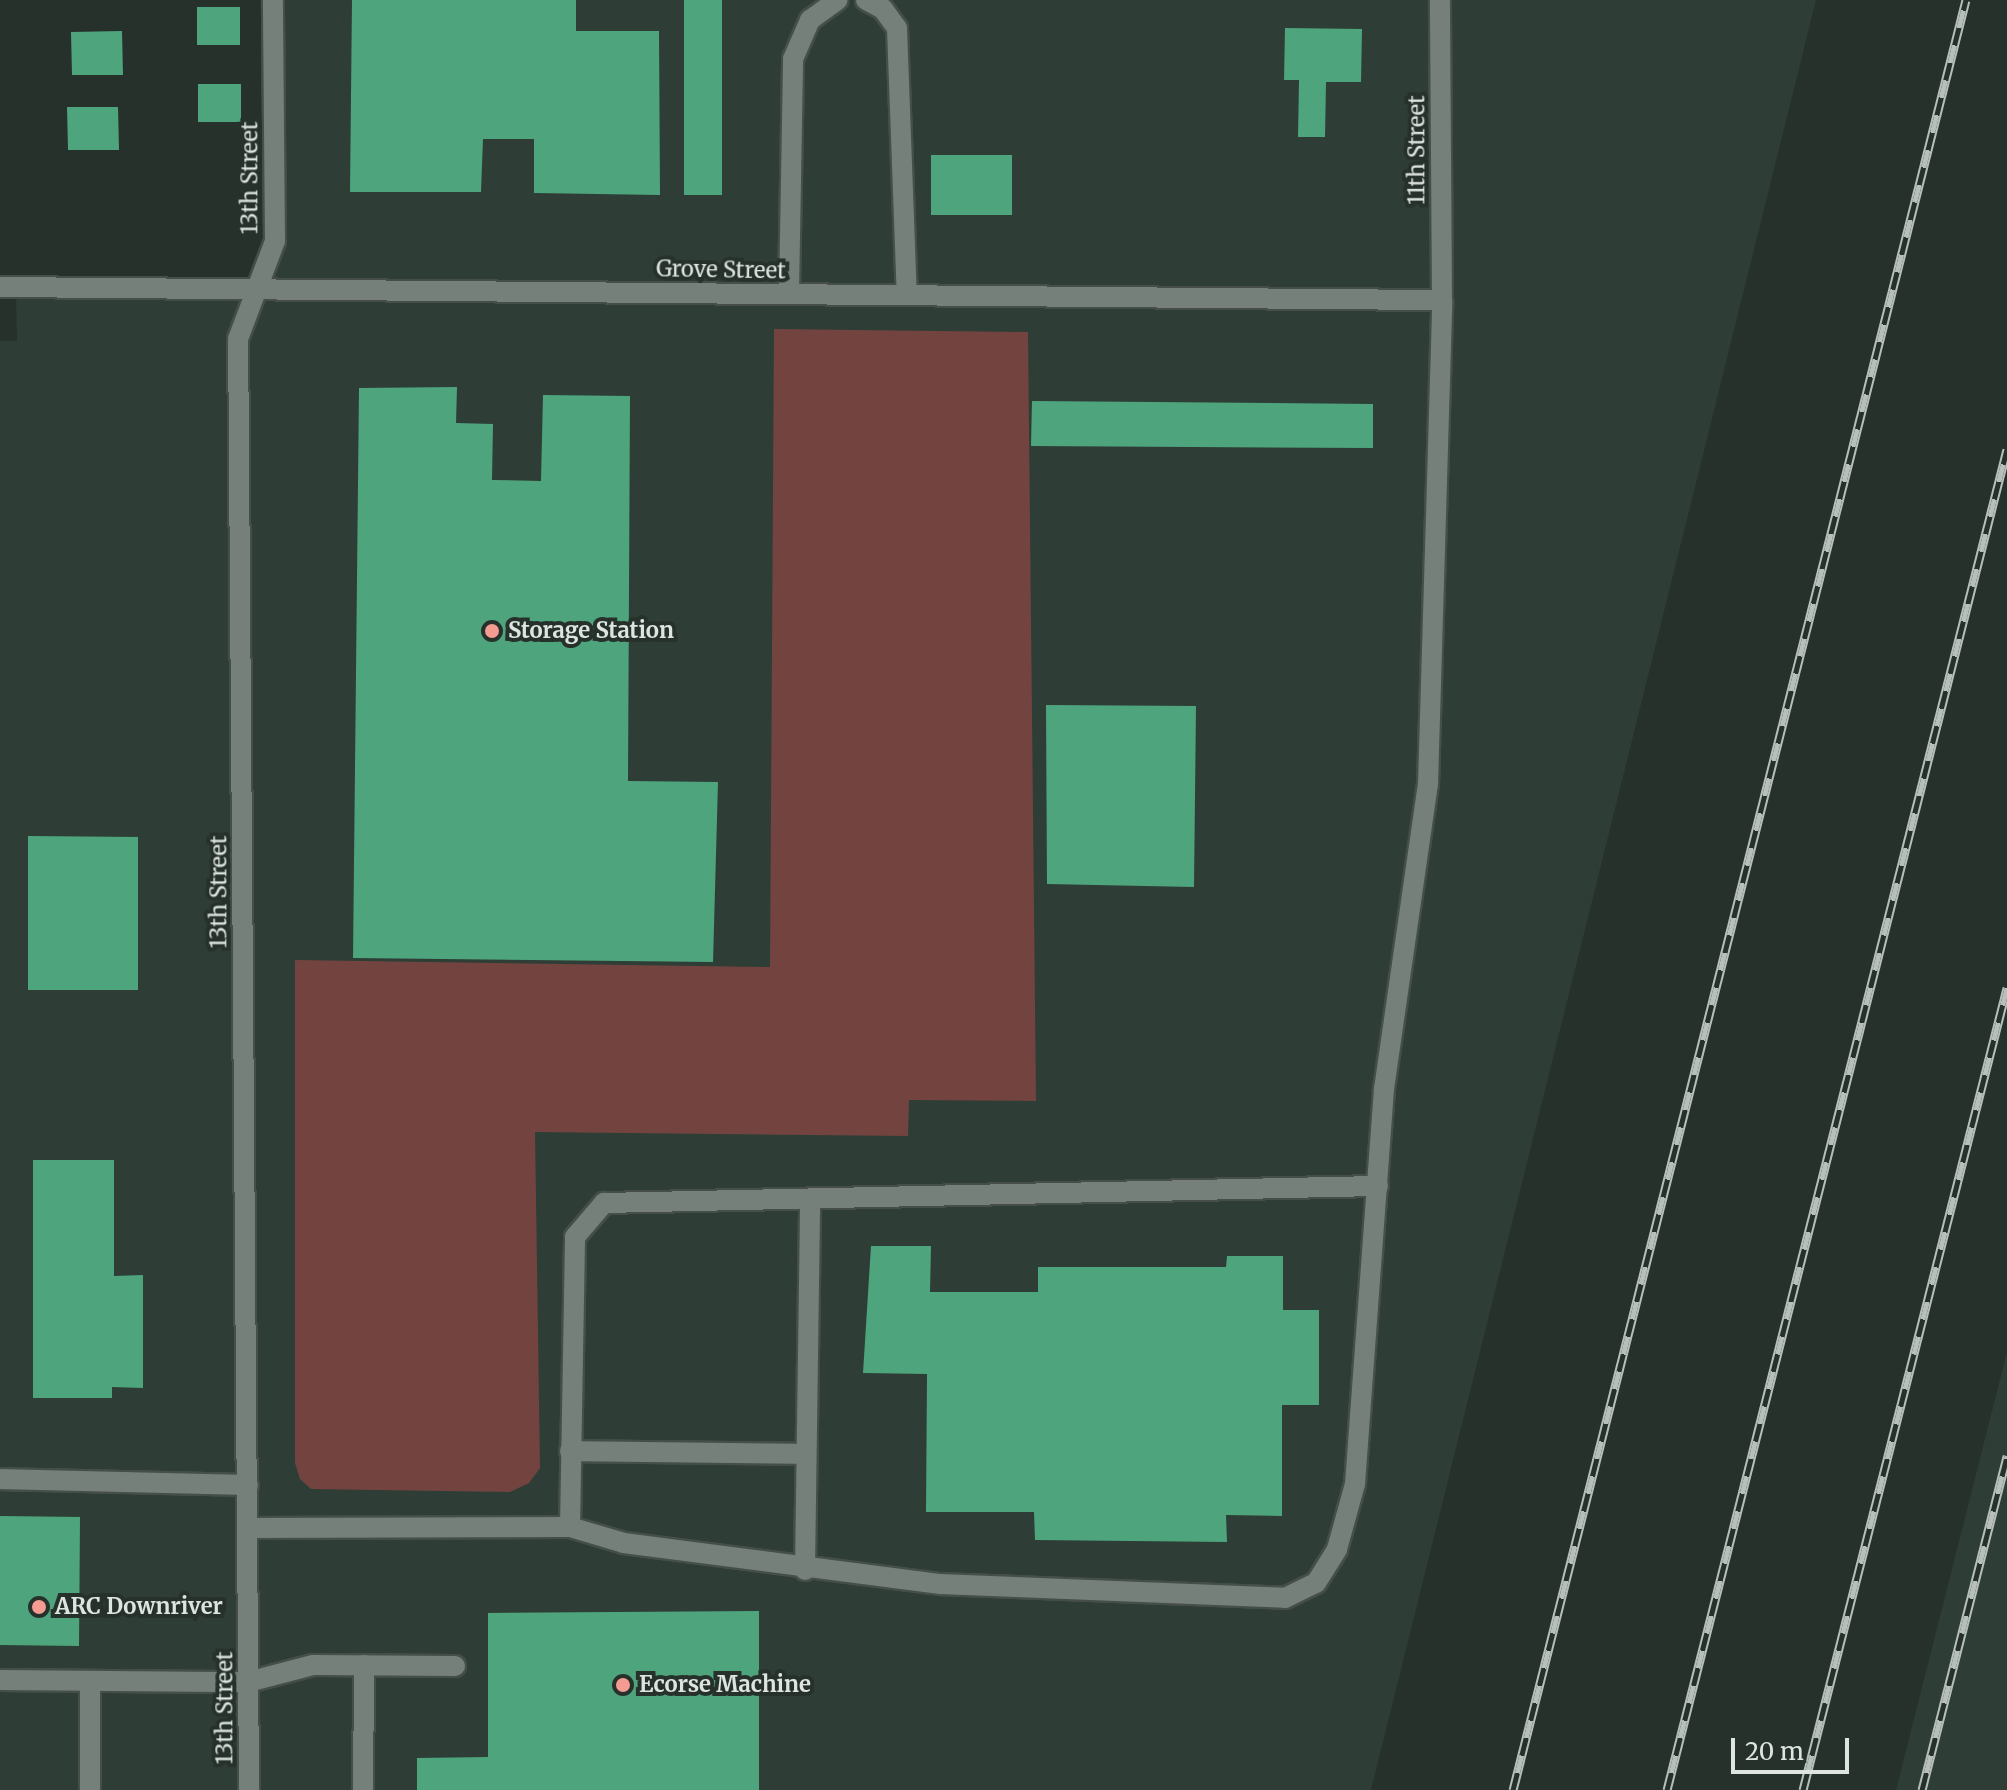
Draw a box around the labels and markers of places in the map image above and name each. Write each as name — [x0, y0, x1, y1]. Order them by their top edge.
place label: Storage Station — [508, 618, 674, 644]
marker: Storage Station — [483, 622, 501, 640]
place label: ARC Downriver — [55, 1594, 223, 1620]
marker: ARC Downriver — [30, 1598, 48, 1616]
place label: Ecorse Machine — [639, 1672, 811, 1698]
marker: Ecorse Machine — [614, 1676, 632, 1694]

